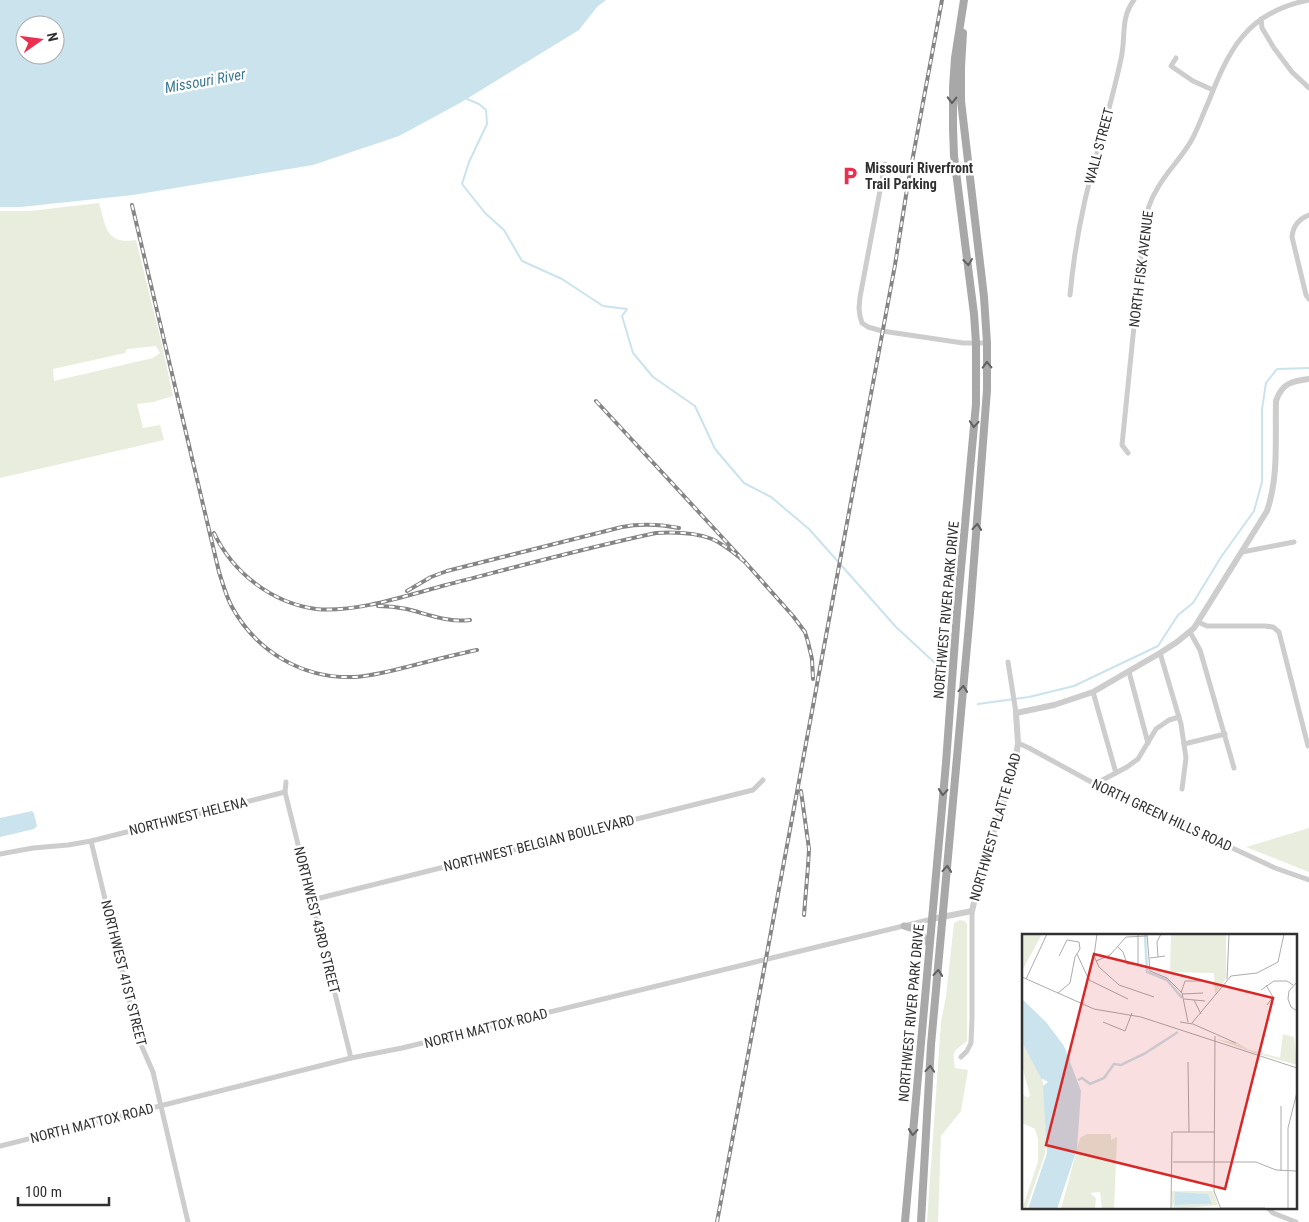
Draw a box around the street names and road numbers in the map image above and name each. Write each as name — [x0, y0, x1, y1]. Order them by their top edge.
street label: WALL STREET — [1081, 106, 1117, 186]
street label: NORTH FISK AVENUE — [1126, 210, 1156, 328]
street label: NORTHWEST RIVER PARK DRIVE — [930, 520, 962, 700]
street label: NORTHWEST PLATTE ROAD — [966, 751, 1024, 903]
street label: NORTH GREEN HILLS ROAD — [1090, 776, 1234, 854]
street label: NORTHWEST HELENA — [127, 794, 249, 838]
street label: NORTHWEST BELGIAN BOULEVARD — [442, 812, 636, 874]
street label: NORTHWEST 43RD STREET — [291, 845, 343, 995]
street label: NORTHWEST 41ST STREET — [98, 898, 150, 1048]
street label: NORTHWEST RIVER PARK DRIVE — [895, 923, 927, 1103]
street label: NORTH MATTOX ROAD — [423, 1005, 549, 1051]
street label: NORTH MATTOX ROAD — [29, 1100, 155, 1146]

